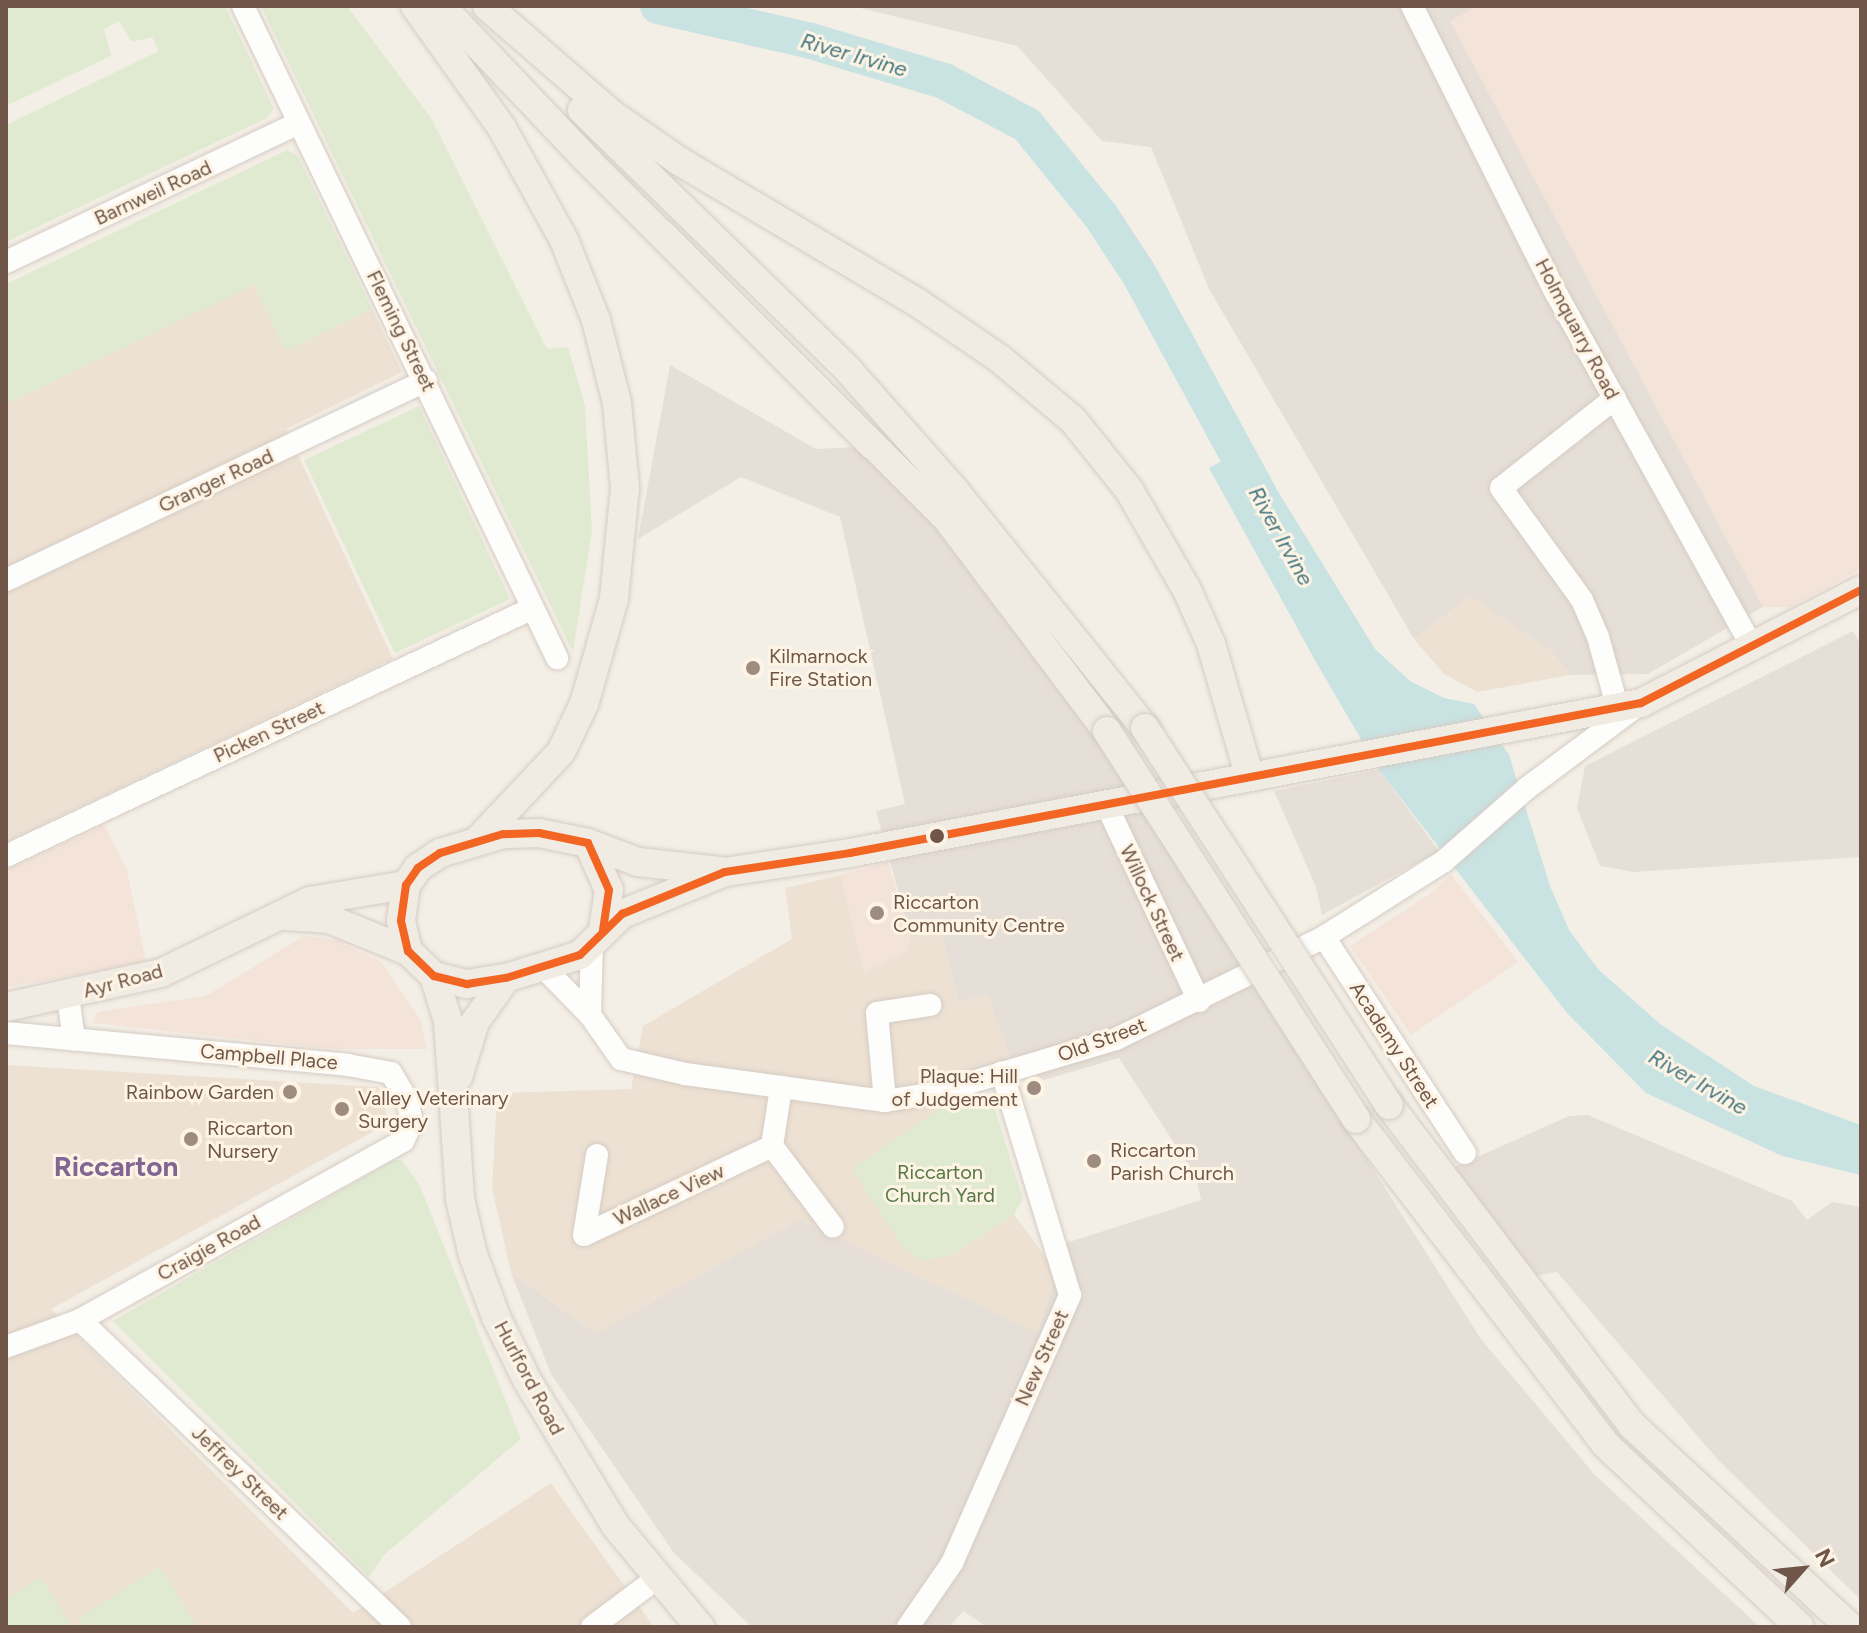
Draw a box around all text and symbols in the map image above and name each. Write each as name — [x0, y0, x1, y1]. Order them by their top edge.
water label: River Irvine — [798, 27, 910, 83]
street label: Barnweil Road — [91, 155, 215, 231]
street label: Holmquarry Road — [1530, 255, 1624, 403]
street label: Fleming Street — [361, 267, 441, 395]
street label: Granger Road — [155, 444, 277, 518]
water label: River Irvine — [1243, 482, 1319, 590]
place label: Kilmarnock Fire Station — [769, 644, 872, 691]
marker: Kilmarnock Fire Station — [744, 659, 762, 677]
street label: Picken Street — [210, 696, 328, 768]
unlabelled marker — [929, 828, 945, 844]
street label: Willock Street — [1115, 841, 1189, 965]
place label: Riccarton Community Centre — [893, 890, 1065, 937]
marker: Riccarton Community Centre — [868, 904, 886, 922]
street label: Ayr Road — [81, 959, 165, 1003]
street label: Academy Street — [1344, 977, 1444, 1113]
street label: Old Street — [1054, 1013, 1150, 1067]
street label: Campbell Place — [199, 1039, 339, 1075]
water label: River Irvine — [1644, 1043, 1752, 1121]
place label: Plaque: Hill of Judgement — [892, 1064, 1018, 1111]
marker: Plaque: Hill of Judgement — [1025, 1079, 1043, 1097]
place label: Rainbow Garden — [126, 1080, 274, 1104]
marker: Rainbow Garden — [281, 1083, 299, 1101]
place label: Valley Veterinary Surgery — [358, 1086, 509, 1133]
marker: Valley Veterinary Surgery — [333, 1100, 351, 1118]
place label: Riccarton Nursery — [207, 1116, 293, 1163]
marker: Riccarton Nursery — [182, 1130, 200, 1148]
place label: Riccarton Parish Church — [1110, 1138, 1234, 1185]
district label: Riccarton — [54, 1149, 178, 1183]
marker: Riccarton Parish Church — [1085, 1152, 1103, 1170]
street label: Wallace View — [610, 1159, 728, 1231]
park label: Riccarton Church Yard — [885, 1161, 995, 1208]
street label: Craigie Road — [153, 1210, 265, 1286]
street label: New Street — [1010, 1306, 1074, 1410]
street label: Hurlford Road — [489, 1317, 569, 1439]
street label: Jeffrey Street — [187, 1421, 293, 1525]
north arrow — [1763, 1529, 1843, 1609]
text: N — [1809, 1544, 1841, 1572]

